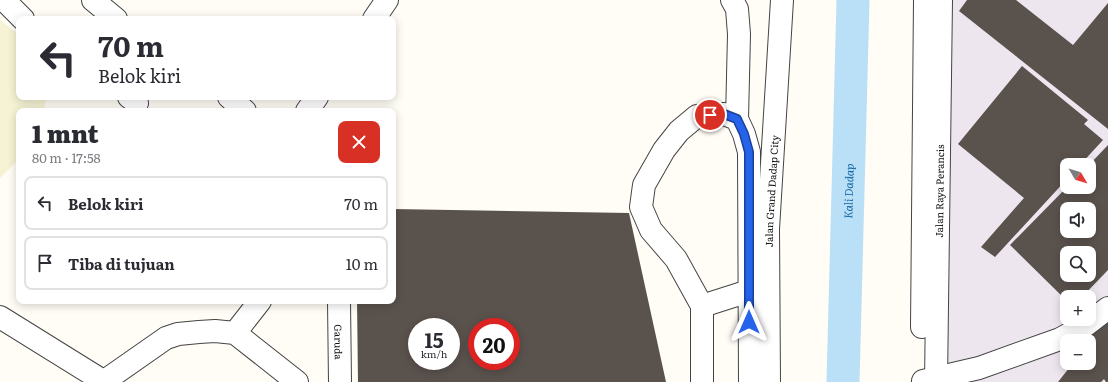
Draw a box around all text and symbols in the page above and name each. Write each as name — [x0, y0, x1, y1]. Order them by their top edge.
text: 70 m — [98, 24, 164, 66]
icon: left — [32, 32, 84, 84]
text: Belok kiri — [98, 62, 181, 89]
pin — [693, 98, 727, 132]
icon: arrive — [699, 104, 721, 126]
text: 1 mnt — [32, 115, 99, 150]
button: close — [338, 121, 380, 163]
street label: Jalan Grand Dadap City — [760, 134, 781, 247]
street label: Jalan Raya Perancis — [930, 144, 947, 238]
text: 80 m · 17:58 — [32, 148, 101, 167]
north arrow — [1060, 158, 1096, 194]
map controls — [1060, 158, 1096, 370]
water label: Kali Dadap — [839, 163, 857, 219]
icon: left — [34, 192, 56, 214]
text: Belok kiri — [68, 192, 144, 215]
text: 70 m — [344, 192, 378, 215]
button: sound — [1060, 202, 1096, 238]
button: search — [1060, 246, 1096, 282]
icon: arrive — [34, 252, 56, 274]
text: Tiba di tujuan — [68, 252, 175, 275]
text: 10 m — [346, 252, 378, 275]
button: + — [1060, 290, 1096, 326]
position arrow — [728, 301, 770, 343]
speed limit sign: 20 — [468, 318, 520, 370]
street label: Garuda — [332, 324, 347, 360]
text: 15 — [424, 324, 444, 354]
button: − — [1060, 334, 1096, 370]
text: km/h — [421, 346, 447, 361]

